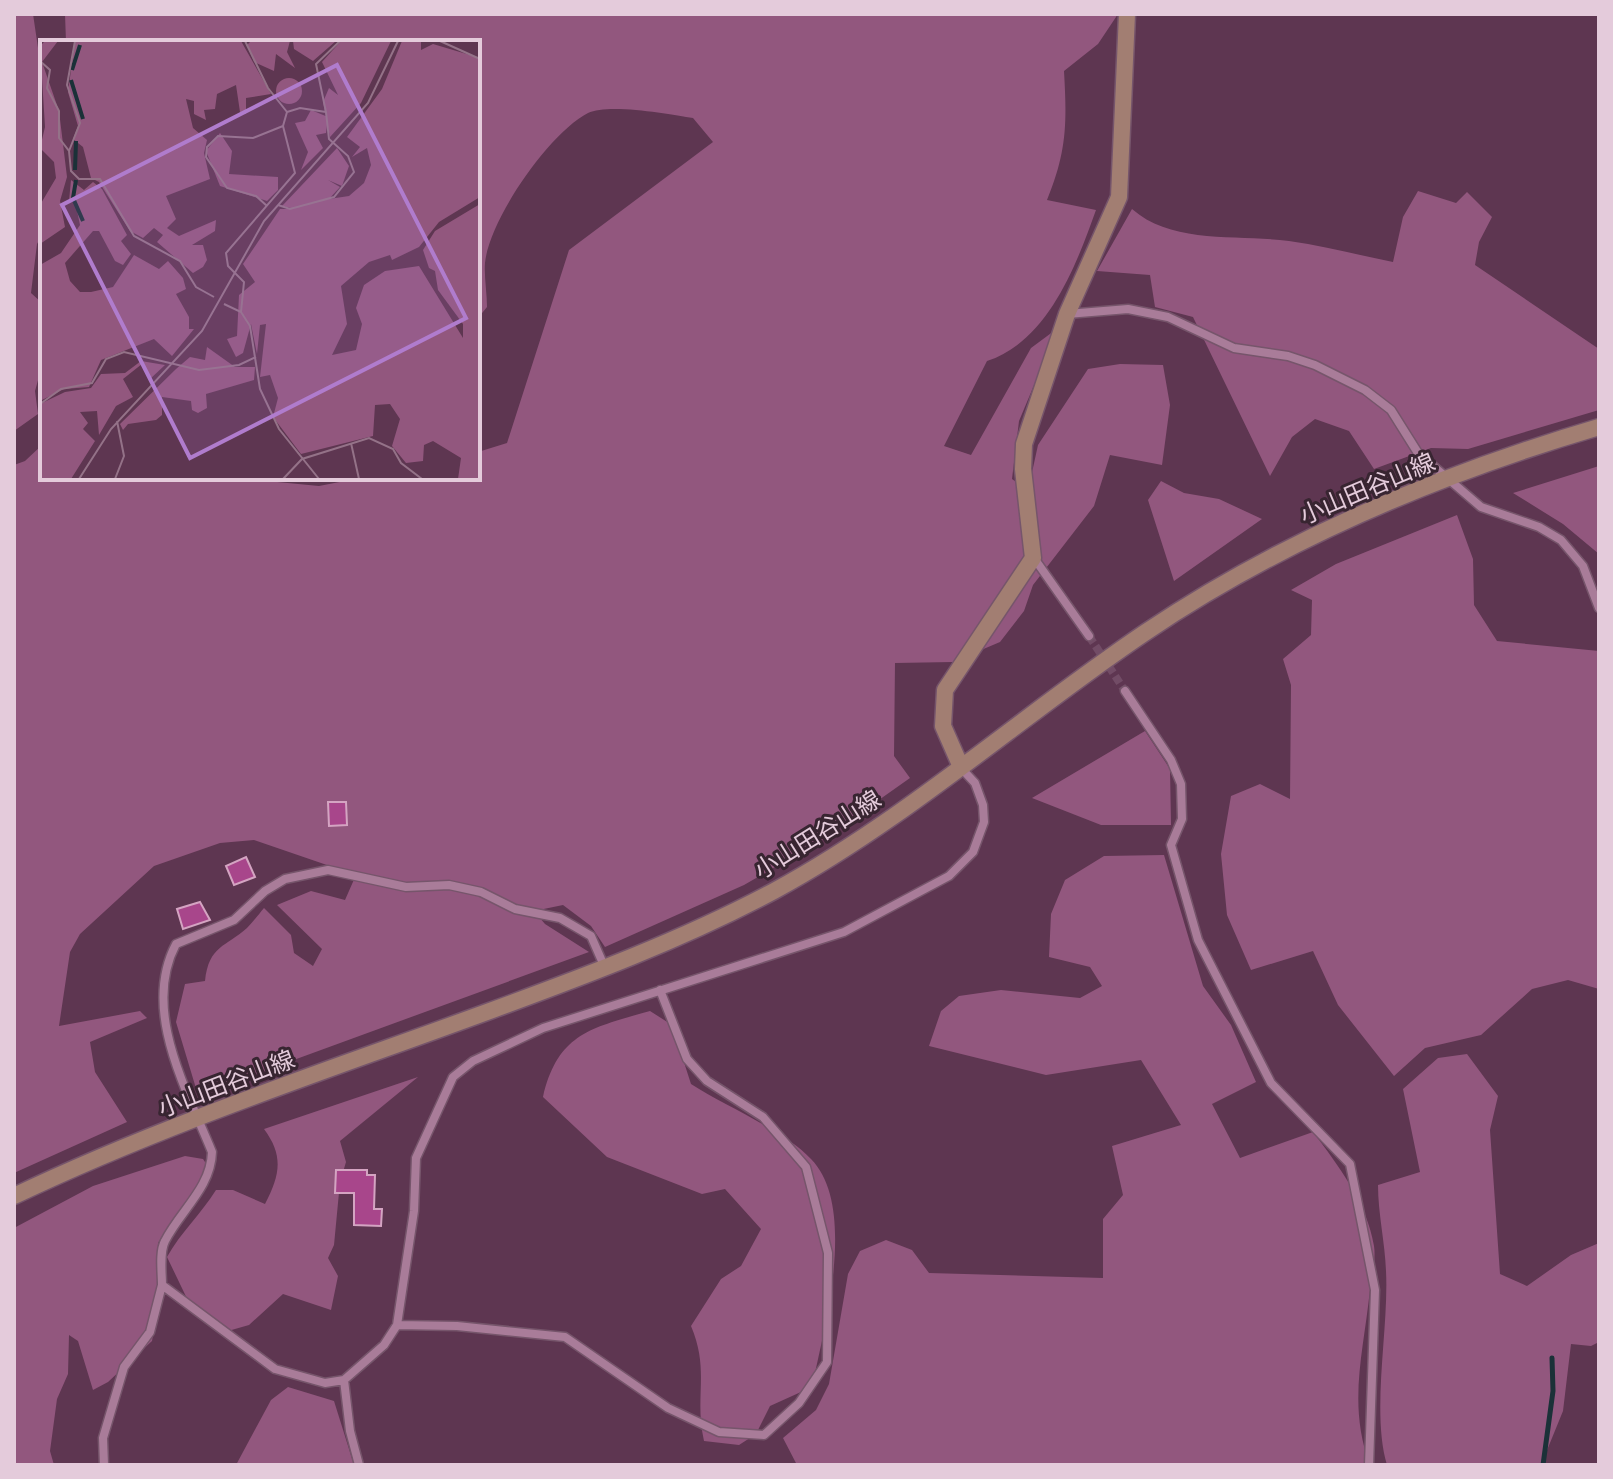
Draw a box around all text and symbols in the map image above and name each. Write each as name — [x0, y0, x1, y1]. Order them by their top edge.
inset map — [40, 40, 480, 480]
street label: 小山田谷山線 — [1295, 446, 1439, 530]
street label: 小山田谷山線 — [748, 783, 886, 885]
street label: 小山田谷山線 — [153, 1043, 299, 1123]

